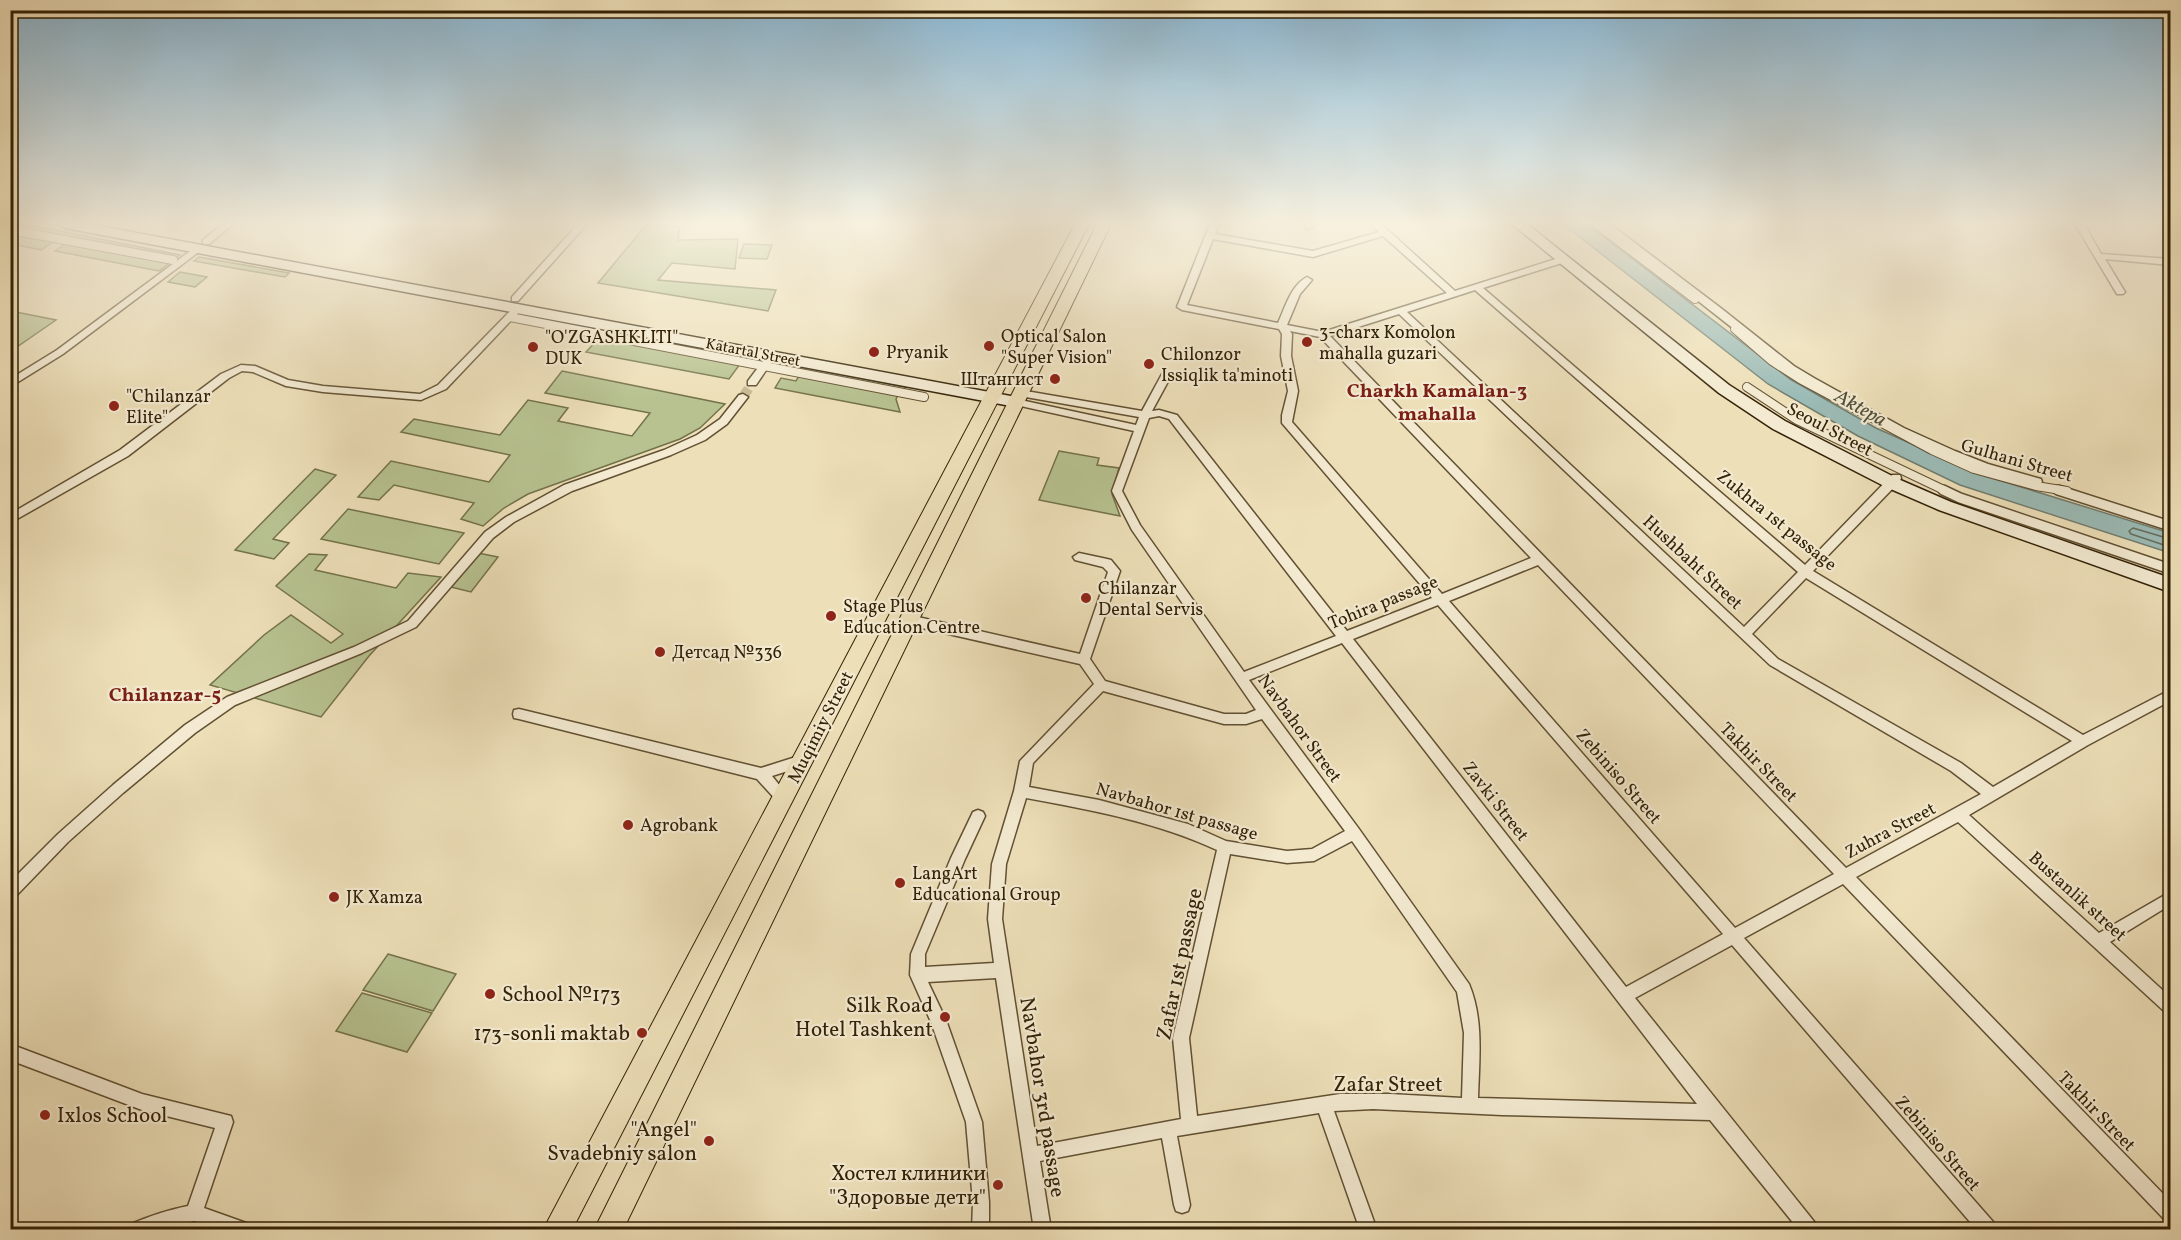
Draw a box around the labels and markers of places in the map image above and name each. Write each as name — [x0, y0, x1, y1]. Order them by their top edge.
place label: 3-charx Komolon mahalla guzari — [1319, 321, 1456, 367]
place label: Optical Salon "Super Vision" — [1001, 325, 1112, 371]
place label: "O'ZGASHKLITI" DUK — [545, 326, 678, 372]
marker: 3-charx Komolon mahalla guzari — [1300, 335, 1314, 349]
marker: Optical Salon "Super Vision" — [982, 339, 996, 353]
marker: "O'ZGASHKLITI" DUK — [526, 340, 540, 354]
place label: Pryanik — [886, 341, 949, 366]
place label: Chilonzor Issiqlik ta'minoti — [1161, 343, 1293, 389]
marker: Pryanik — [867, 345, 881, 359]
marker: Chilonzor Issiqlik ta'minoti — [1142, 357, 1156, 371]
place label: Штангист — [960, 368, 1043, 393]
marker: Штангист — [1048, 372, 1062, 386]
place label: "Chilanzar Elite" — [126, 385, 211, 431]
marker: "Chilanzar Elite" — [107, 399, 121, 413]
place label: Chilаnzаr Dental Servis — [1098, 577, 1203, 623]
marker: Chilаnzаr Dental Servis — [1079, 591, 1093, 605]
place label: Stage Plus Education Centre — [843, 595, 980, 641]
marker: Stage Plus Education Centre — [824, 609, 838, 623]
place label: Детсад №336 — [672, 641, 782, 666]
marker: Детсад №336 — [653, 645, 667, 659]
place label: Agrobank — [640, 814, 718, 839]
marker: Agrobank — [621, 818, 635, 832]
place label: LangArt Educational Group — [912, 862, 1061, 908]
marker: LangArt Educational Group — [893, 876, 907, 890]
place label: JK Xamza — [346, 886, 423, 911]
marker: JK Xamza — [327, 890, 341, 904]
place label: School №173 — [502, 981, 621, 1010]
marker: School №173 — [483, 987, 497, 1001]
place label: Silk Road Hotel Tashkent — [795, 992, 933, 1045]
marker: Silk Road Hotel Tashkent — [938, 1010, 952, 1024]
place label: 173-sonli maktab — [473, 1020, 630, 1049]
marker: 173-sonli maktab — [635, 1026, 649, 1040]
place label: Ixlos School — [57, 1102, 167, 1131]
marker: Ixlos School — [38, 1108, 52, 1122]
place label: "Angel" Svadebniy salon — [547, 1116, 697, 1169]
marker: "Angel" Svadebniy salon — [702, 1134, 716, 1148]
place label: Хостел клиники "Здоровые дети" — [829, 1160, 986, 1213]
marker: Хостел клиники "Здоровые дети" — [991, 1178, 1005, 1192]

